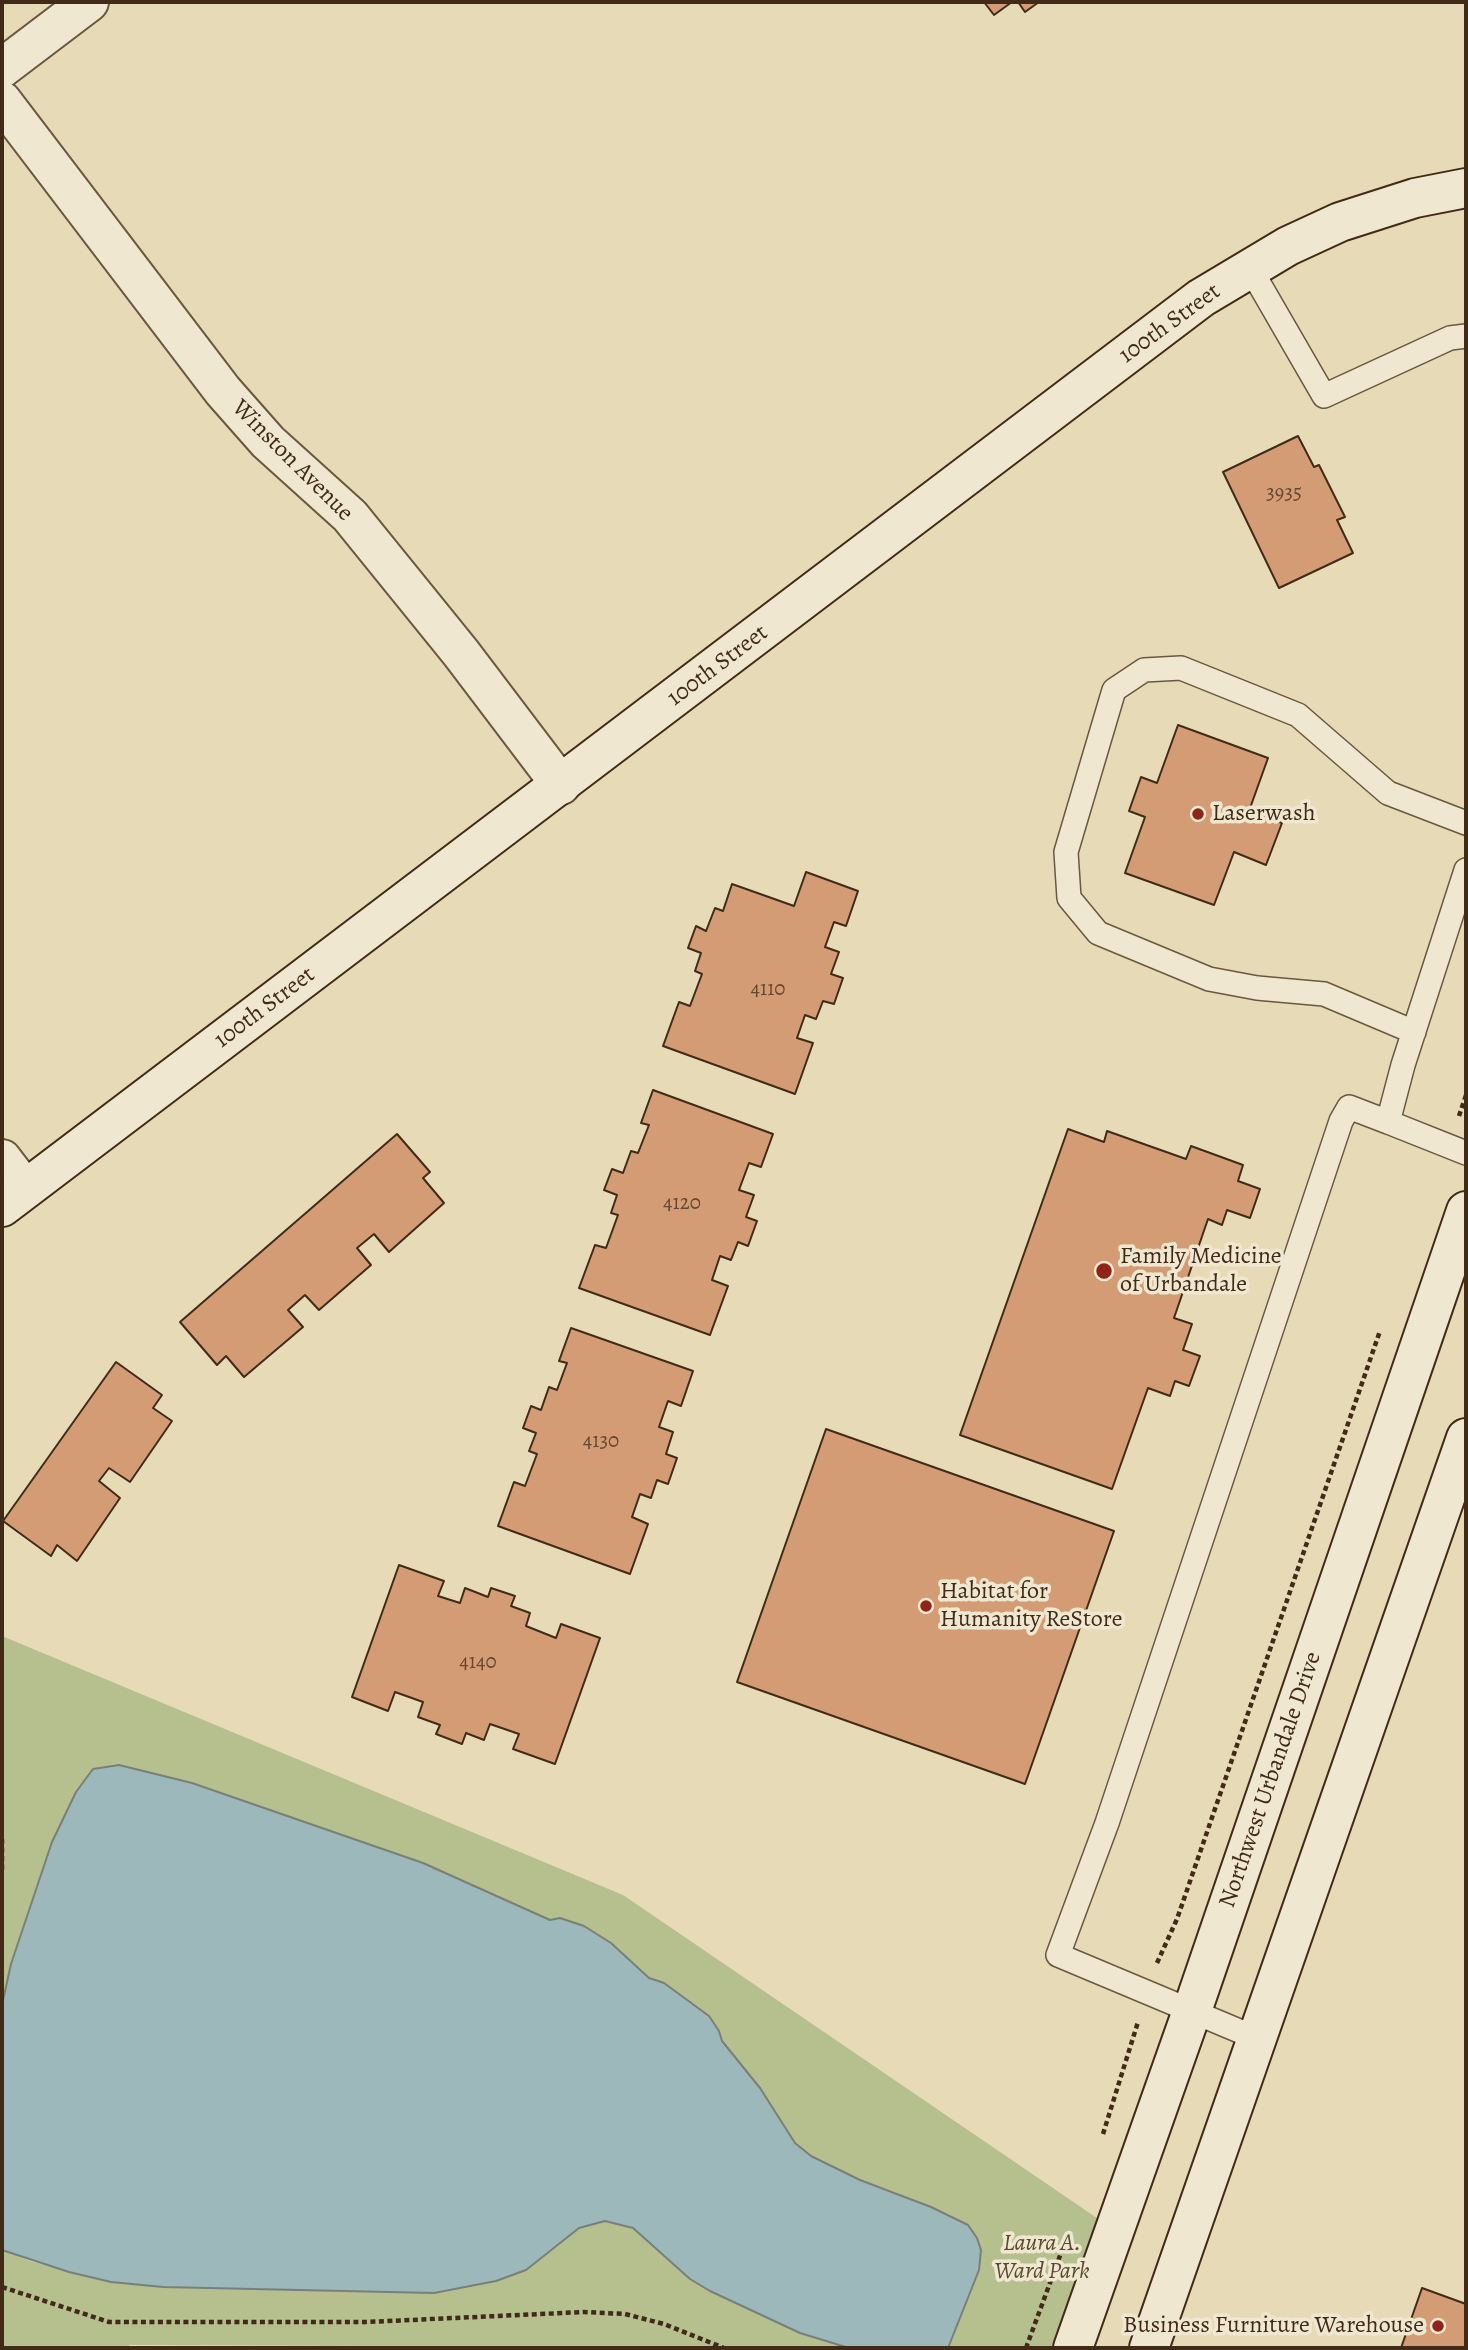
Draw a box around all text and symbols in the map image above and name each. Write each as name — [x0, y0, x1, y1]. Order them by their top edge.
street label: 100th Street — [1114, 278, 1226, 370]
street label: Winston Avenue — [225, 394, 359, 528]
house number: 3935 — [1266, 481, 1302, 507]
street label: 100th Street — [662, 619, 774, 713]
place label: Laserwash — [1212, 800, 1315, 828]
marker: Laserwash — [1190, 806, 1206, 822]
street label: 100th Street — [209, 961, 321, 1055]
house number: 4110 — [750, 977, 786, 1003]
house number: 4120 — [663, 1191, 701, 1217]
place label: Family Medicine of Urbandale — [1120, 1243, 1282, 1299]
marker: Family Medicine of Urbandale — [1094, 1261, 1114, 1281]
house number: 4130 — [583, 1429, 619, 1455]
place label: Habitat for Humanity ReStore — [940, 1578, 1123, 1634]
marker: Habitat for Humanity ReStore — [918, 1598, 934, 1614]
street label: Northwest Urbandale Drive — [1214, 1648, 1328, 1912]
house number: 4140 — [459, 1650, 497, 1676]
park label: Laura A. Ward Park — [994, 2230, 1090, 2286]
place label: Business Furniture Warehouse — [1123, 2312, 1424, 2340]
marker: Business Furniture Warehouse — [1430, 2318, 1446, 2334]

